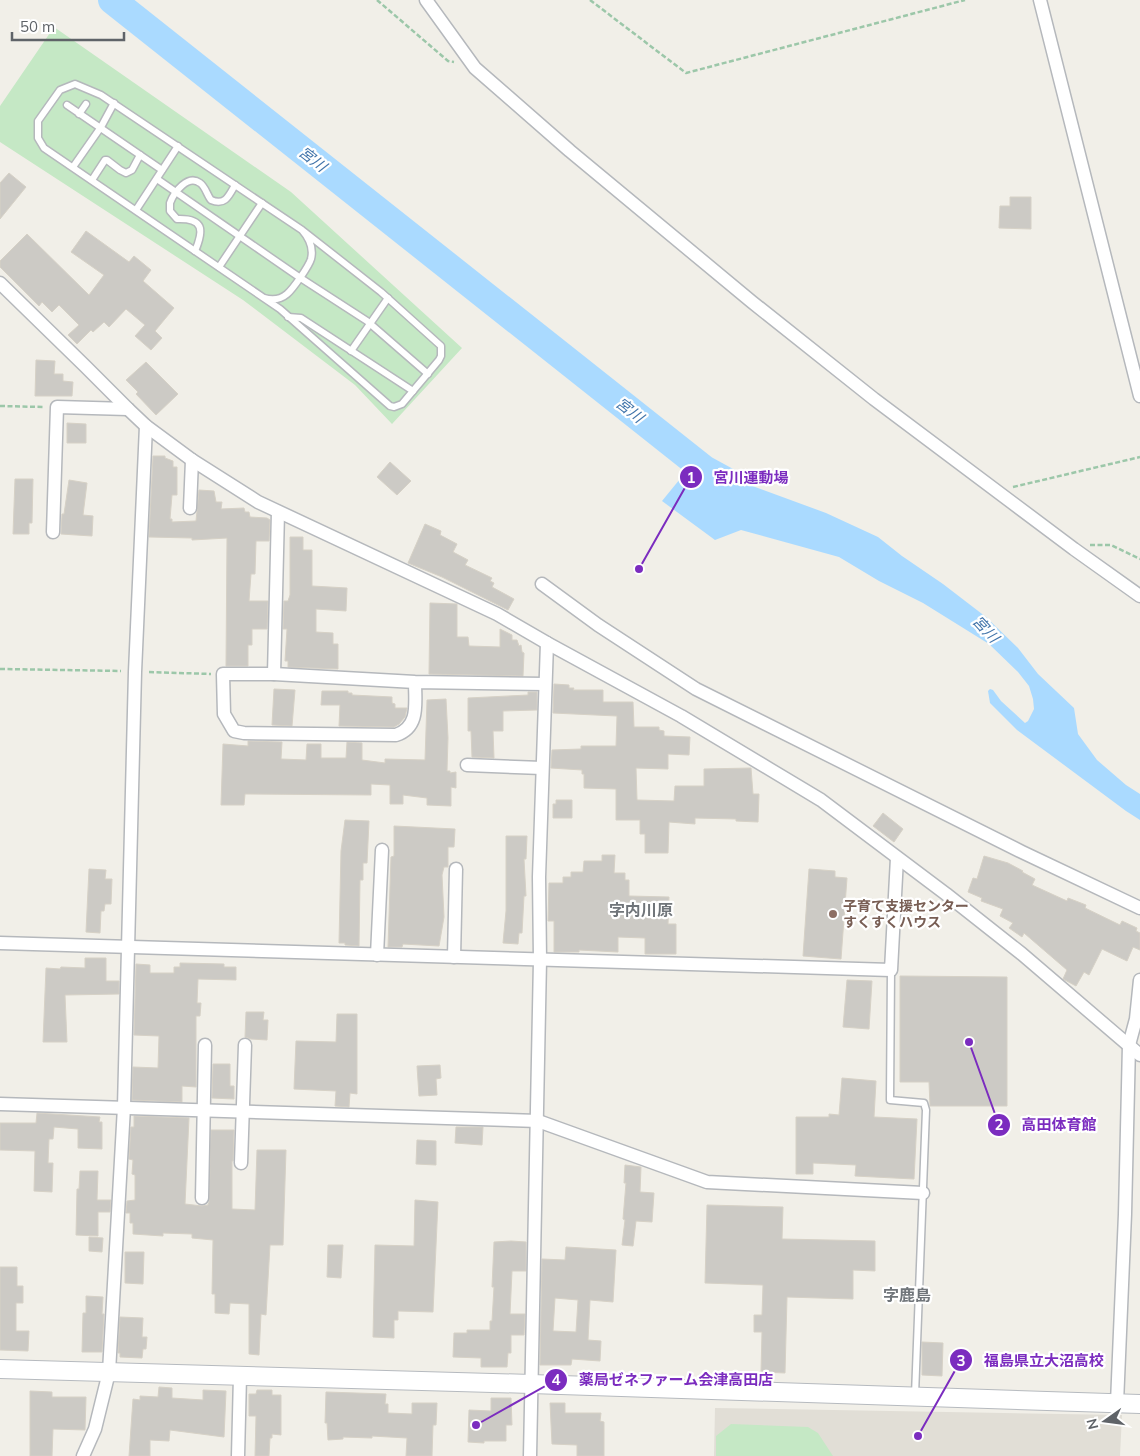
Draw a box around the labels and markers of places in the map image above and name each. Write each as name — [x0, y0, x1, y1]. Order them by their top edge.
callout: 宮川運動場 — [679, 462, 799, 492]
place label: 子育て支援センター すくすくハウス — [843, 897, 969, 931]
marker: 子育て支援センター すくすくハウス — [827, 908, 839, 920]
callout: 高田体育館 — [986, 1110, 1106, 1140]
callout: 福島県立大沼高校 — [949, 1345, 1114, 1375]
callout: 薬局ゼネファーム会津高田店 — [543, 1365, 783, 1395]

